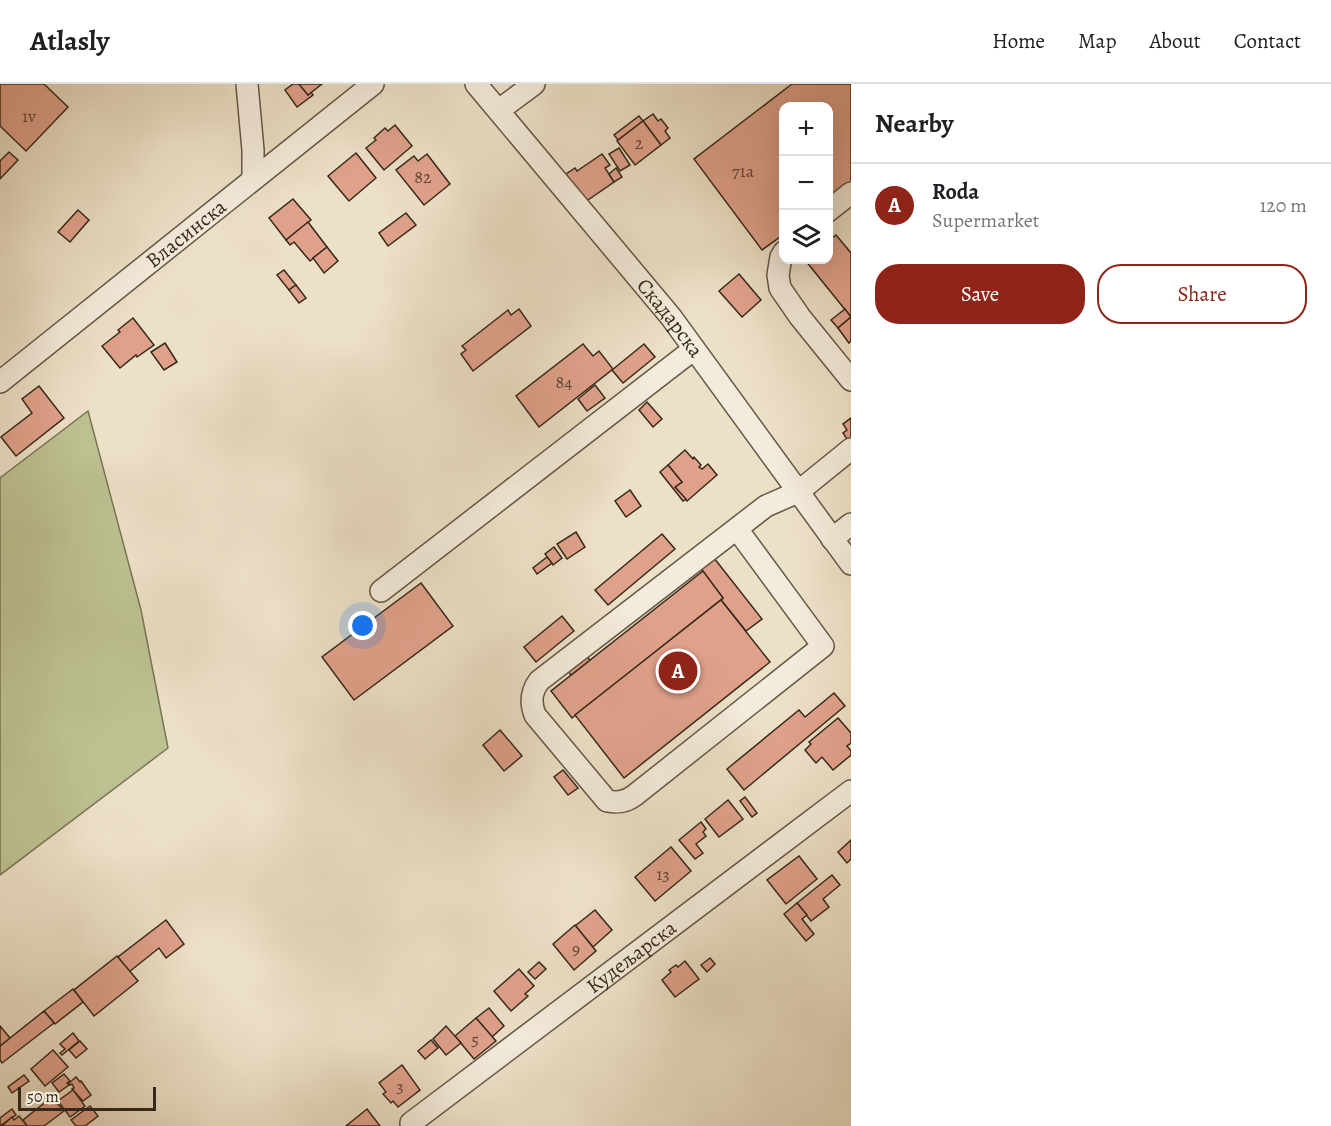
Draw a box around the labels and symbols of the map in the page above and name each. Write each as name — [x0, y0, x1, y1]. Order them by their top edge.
house number: 1v — [22, 104, 37, 128]
house number: 2 — [635, 131, 644, 155]
house number: 71a — [732, 159, 755, 183]
house number: 82 — [414, 165, 432, 189]
street label: Власинска — [140, 192, 232, 274]
street label: Скадарска — [630, 272, 710, 363]
house number: 84 — [556, 370, 572, 394]
your location — [348, 611, 377, 640]
pin: A — [658, 648, 698, 694]
house number: 13 — [656, 862, 670, 886]
street label: Кудељарска — [581, 914, 682, 1000]
house number: 9 — [572, 937, 580, 961]
house number: 5 — [471, 1027, 479, 1051]
house number: 3 — [396, 1074, 404, 1098]
scale bar — [18, 1084, 156, 1112]

